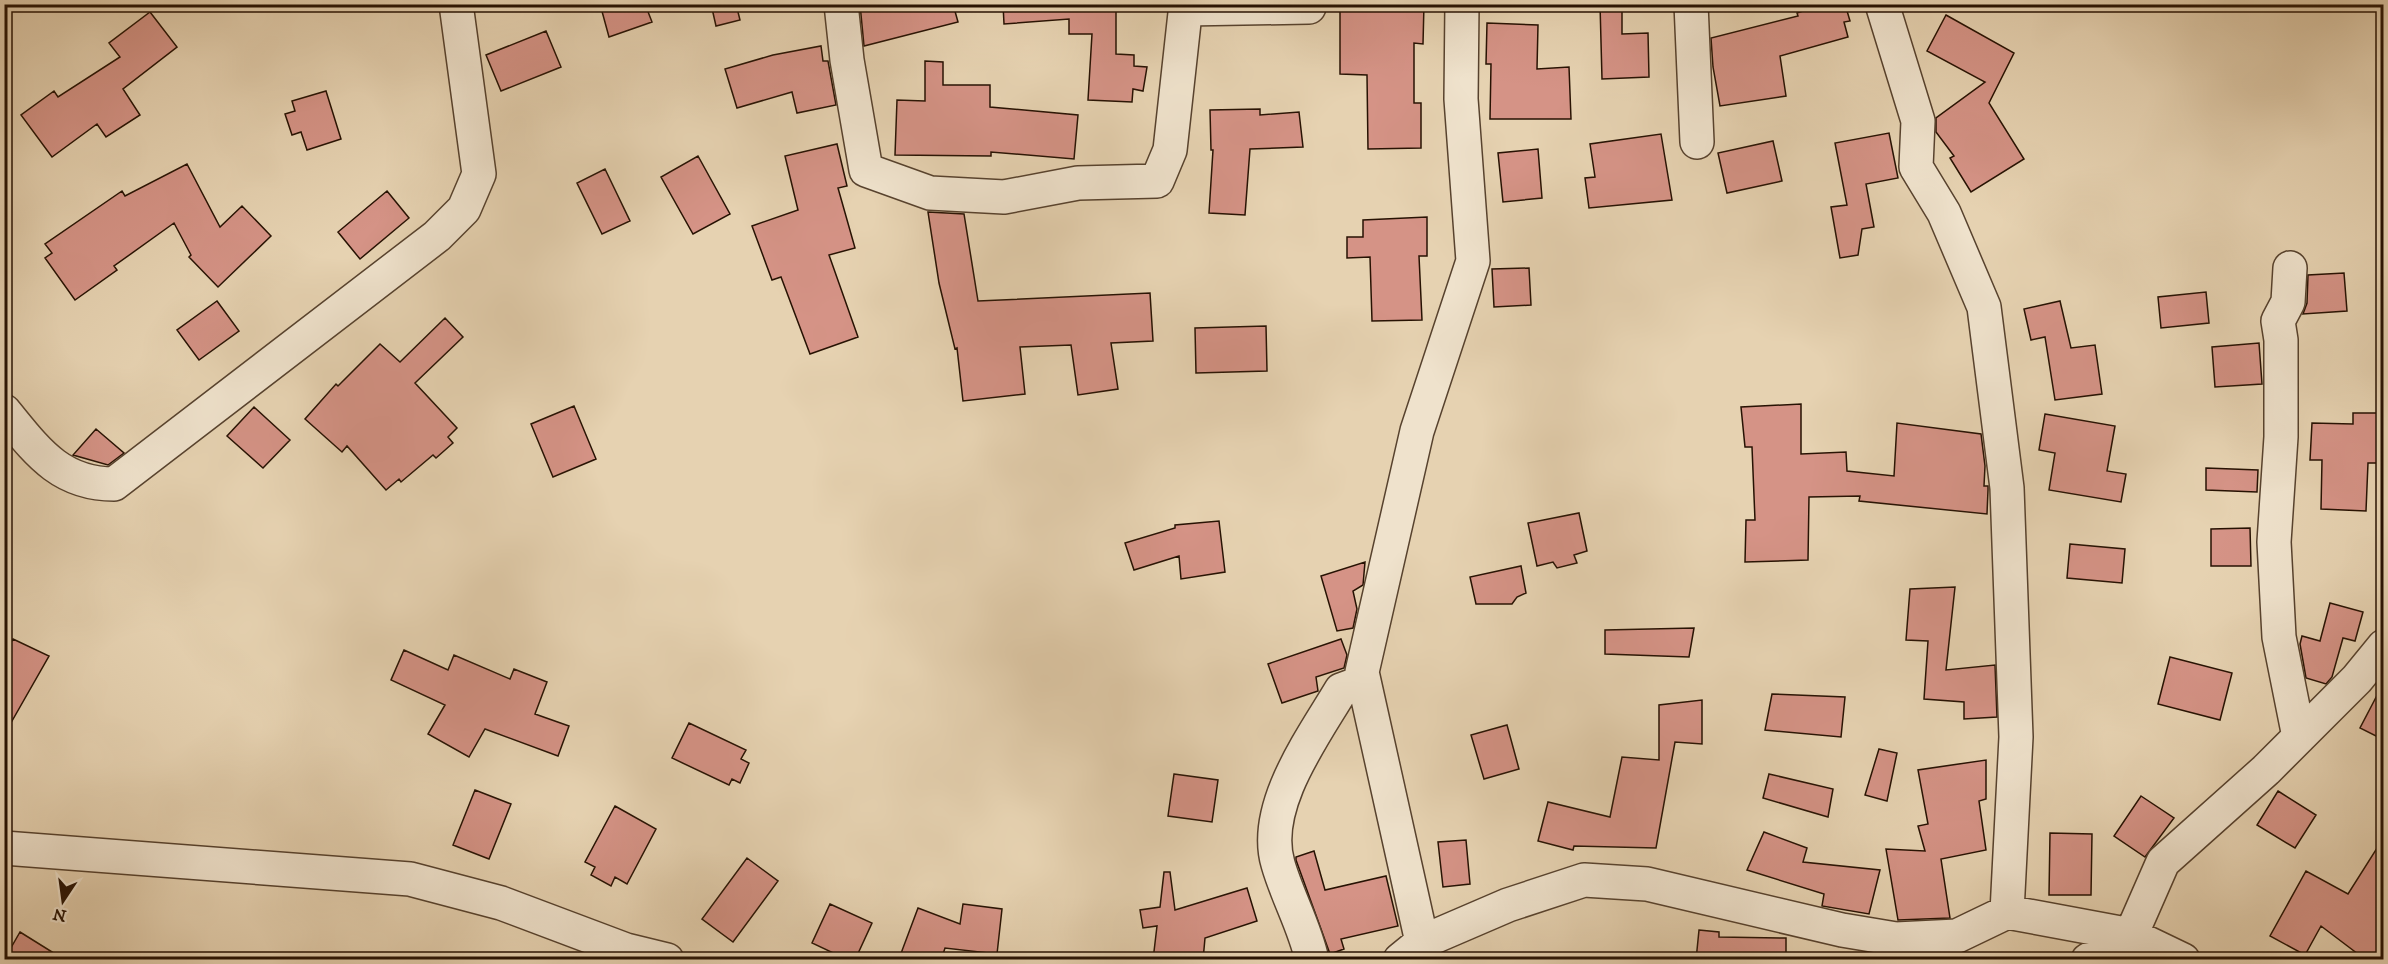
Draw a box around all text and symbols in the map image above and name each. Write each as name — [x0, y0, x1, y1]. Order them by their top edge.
north arrow — [33, 871, 93, 931]
text: N — [51, 903, 69, 926]

